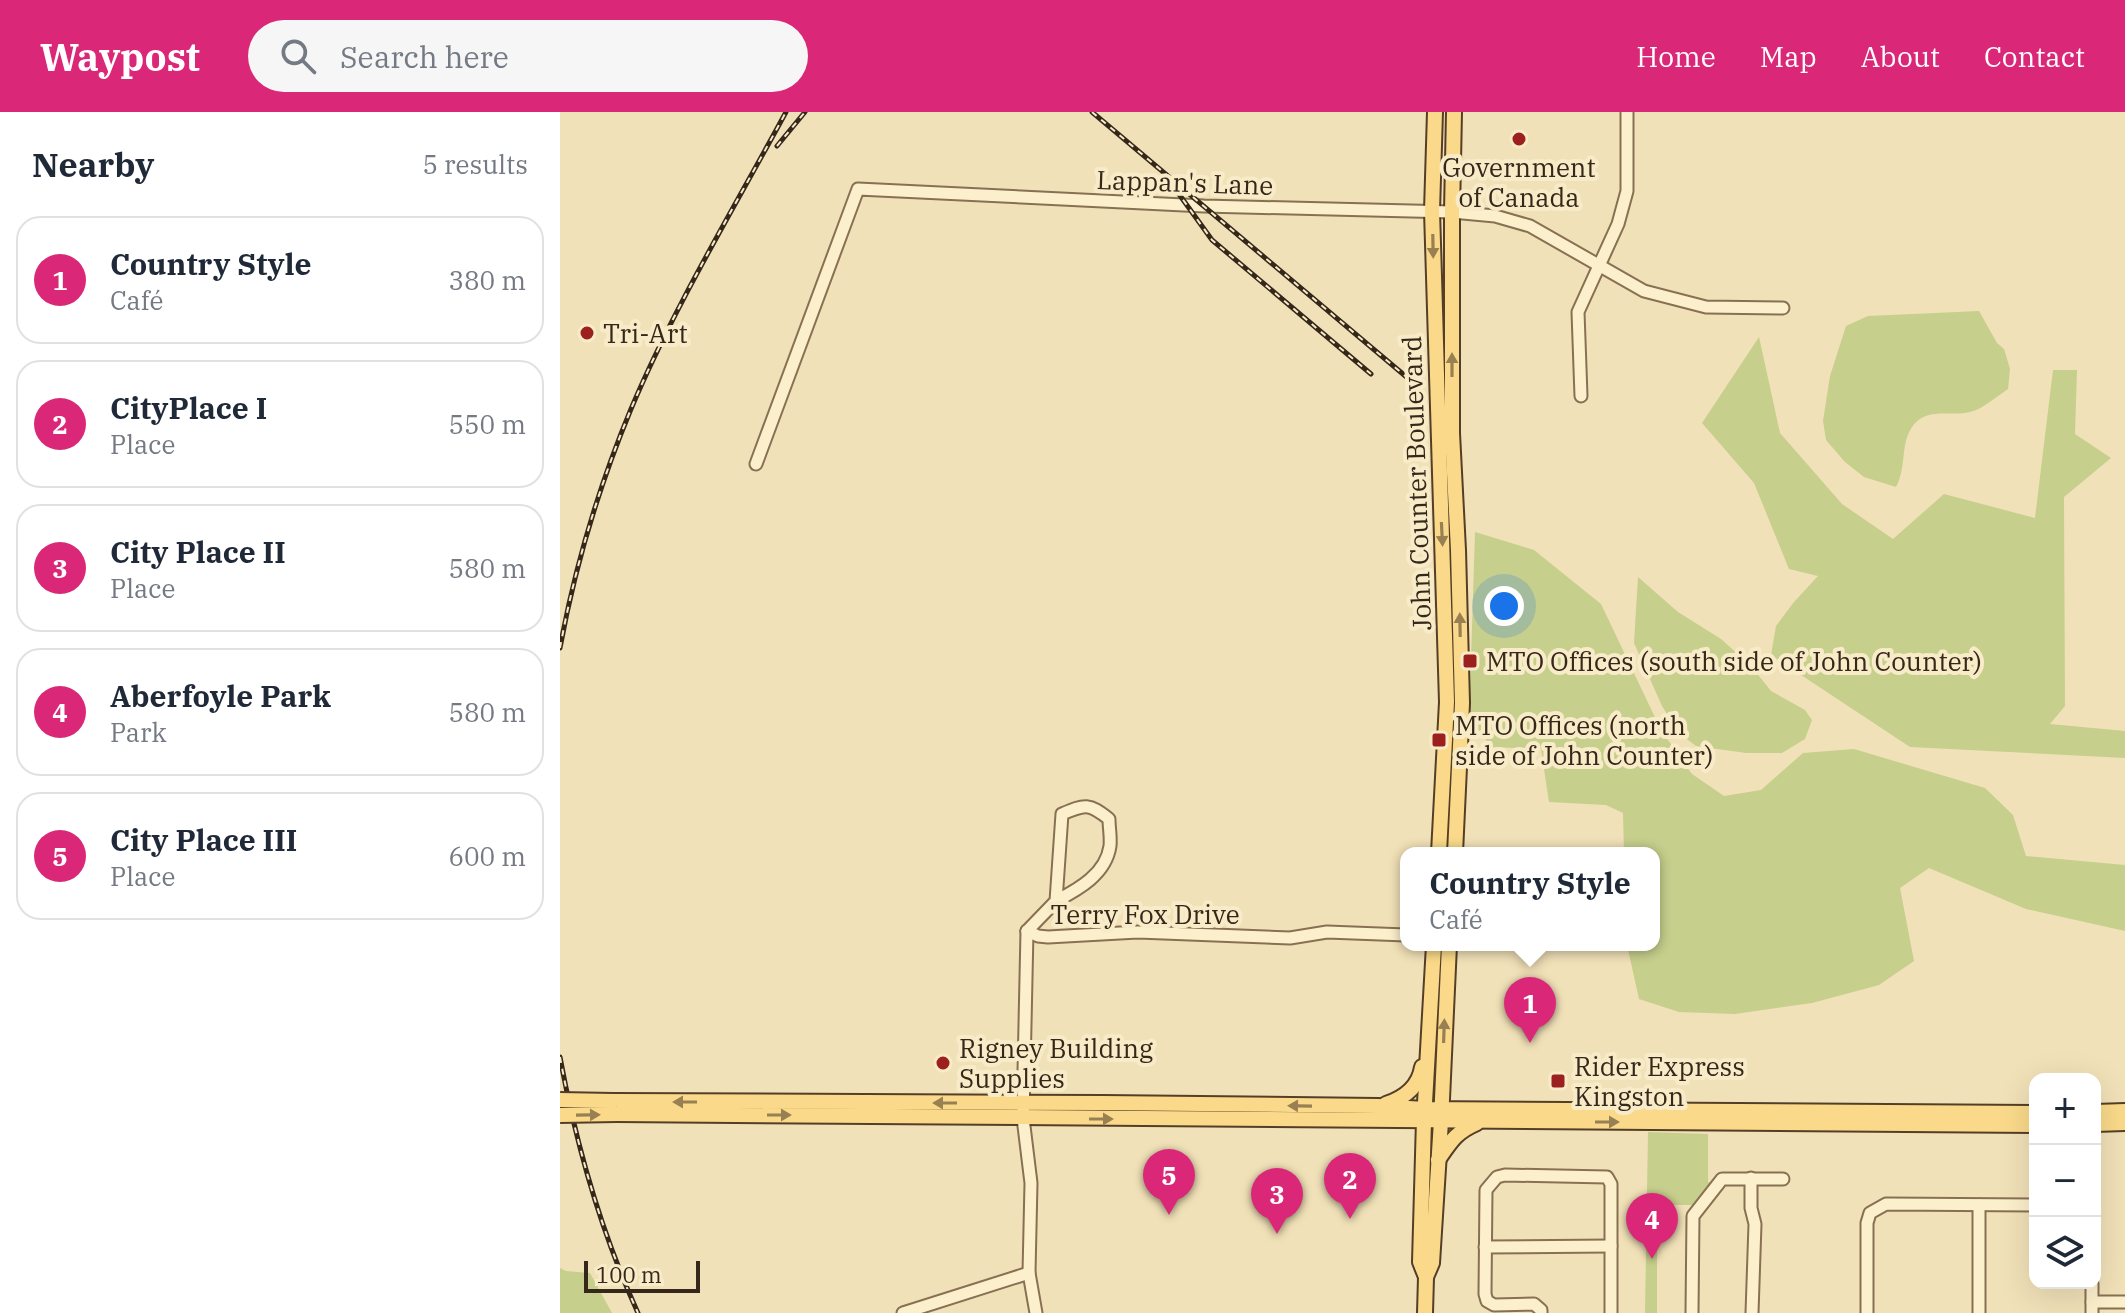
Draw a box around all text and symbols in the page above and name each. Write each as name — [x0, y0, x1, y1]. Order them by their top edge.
search box — [248, 20, 808, 92]
text: Waypost — [40, 32, 200, 81]
icon: search — [276, 34, 320, 78]
text: Search here — [340, 37, 509, 76]
text: Home — [1636, 38, 1716, 75]
text: Map — [1760, 38, 1817, 75]
text: About — [1861, 38, 1940, 75]
text: Contact — [1984, 38, 2085, 75]
marker: Government of Canada — [1510, 130, 1528, 148]
text: Nearby — [32, 142, 154, 186]
text: 5 results — [422, 147, 528, 181]
place label: Government of Canada — [1442, 150, 1596, 214]
street label: Lappan's Lane — [1096, 162, 1274, 202]
one-way arrow — [1427, 234, 1439, 259]
text: Country Style — [110, 244, 311, 283]
text: 1 — [52, 263, 68, 297]
text: 380 m — [448, 263, 526, 297]
text: Café — [110, 283, 163, 317]
place label: Tri-Art — [603, 316, 688, 350]
marker: Tri-Art — [578, 324, 596, 342]
street label: John Counter Boulevard — [1394, 335, 1438, 631]
one-way arrow — [1446, 352, 1458, 377]
text: CityPlace I — [110, 388, 267, 427]
text: 2 — [52, 407, 68, 441]
text: 550 m — [448, 407, 526, 441]
text: Place — [110, 427, 175, 461]
one-way arrow — [1436, 522, 1449, 547]
text: City Place II — [110, 532, 286, 571]
text: 3 — [52, 551, 68, 585]
text: 580 m — [448, 551, 526, 585]
text: Place — [110, 571, 175, 605]
your location — [1484, 586, 1524, 626]
one-way arrow — [1454, 612, 1466, 637]
place label: MTO Offices (south side of John Counter) — [1486, 644, 1982, 678]
marker: MTO Offices (south side of John Counter) — [1461, 652, 1479, 670]
text: Aberfoyle Park — [110, 676, 331, 715]
text: 4 — [52, 695, 68, 729]
text: 580 m — [448, 695, 526, 729]
place label: MTO Offices (north side of John Counter) — [1455, 708, 1713, 772]
text: Park — [110, 715, 167, 749]
marker: MTO Offices (north side of John Counter) — [1430, 731, 1448, 749]
text: City Place III — [110, 820, 297, 859]
text: 5 — [52, 839, 68, 873]
text: 600 m — [448, 839, 526, 873]
popup — [1400, 847, 1660, 951]
text: Place — [110, 859, 175, 893]
text: Country Style — [1429, 863, 1631, 902]
street label: Terry Fox Drive — [1050, 897, 1240, 931]
text: Café — [1429, 902, 1483, 936]
pin: 1 — [1504, 977, 1556, 1043]
one-way arrow — [1437, 1018, 1450, 1043]
place label: Rigney Building Supplies — [959, 1031, 1153, 1095]
place label: Rider Express Kingston — [1574, 1049, 1745, 1113]
marker: Rigney Building Supplies — [934, 1054, 952, 1072]
marker: Rider Express Kingston — [1549, 1072, 1567, 1090]
map controls — [2029, 1073, 2101, 1289]
button: + — [2029, 1073, 2101, 1145]
one-way arrow — [672, 1095, 697, 1108]
one-way arrow — [932, 1097, 957, 1109]
one-way arrow — [1287, 1099, 1312, 1112]
one-way arrow — [576, 1109, 601, 1121]
one-way arrow — [767, 1109, 792, 1121]
one-way arrow — [1089, 1113, 1114, 1125]
one-way arrow — [1595, 1116, 1620, 1129]
button: − — [2029, 1145, 2101, 1217]
pin: 5 — [1143, 1149, 1195, 1215]
pin: 2 — [1324, 1153, 1376, 1219]
pin: 3 — [1251, 1168, 1303, 1234]
pin: 4 — [1626, 1193, 1678, 1259]
button: layers — [2029, 1217, 2101, 1289]
scale bar — [584, 1257, 700, 1293]
text: 100 m — [596, 1260, 662, 1289]

